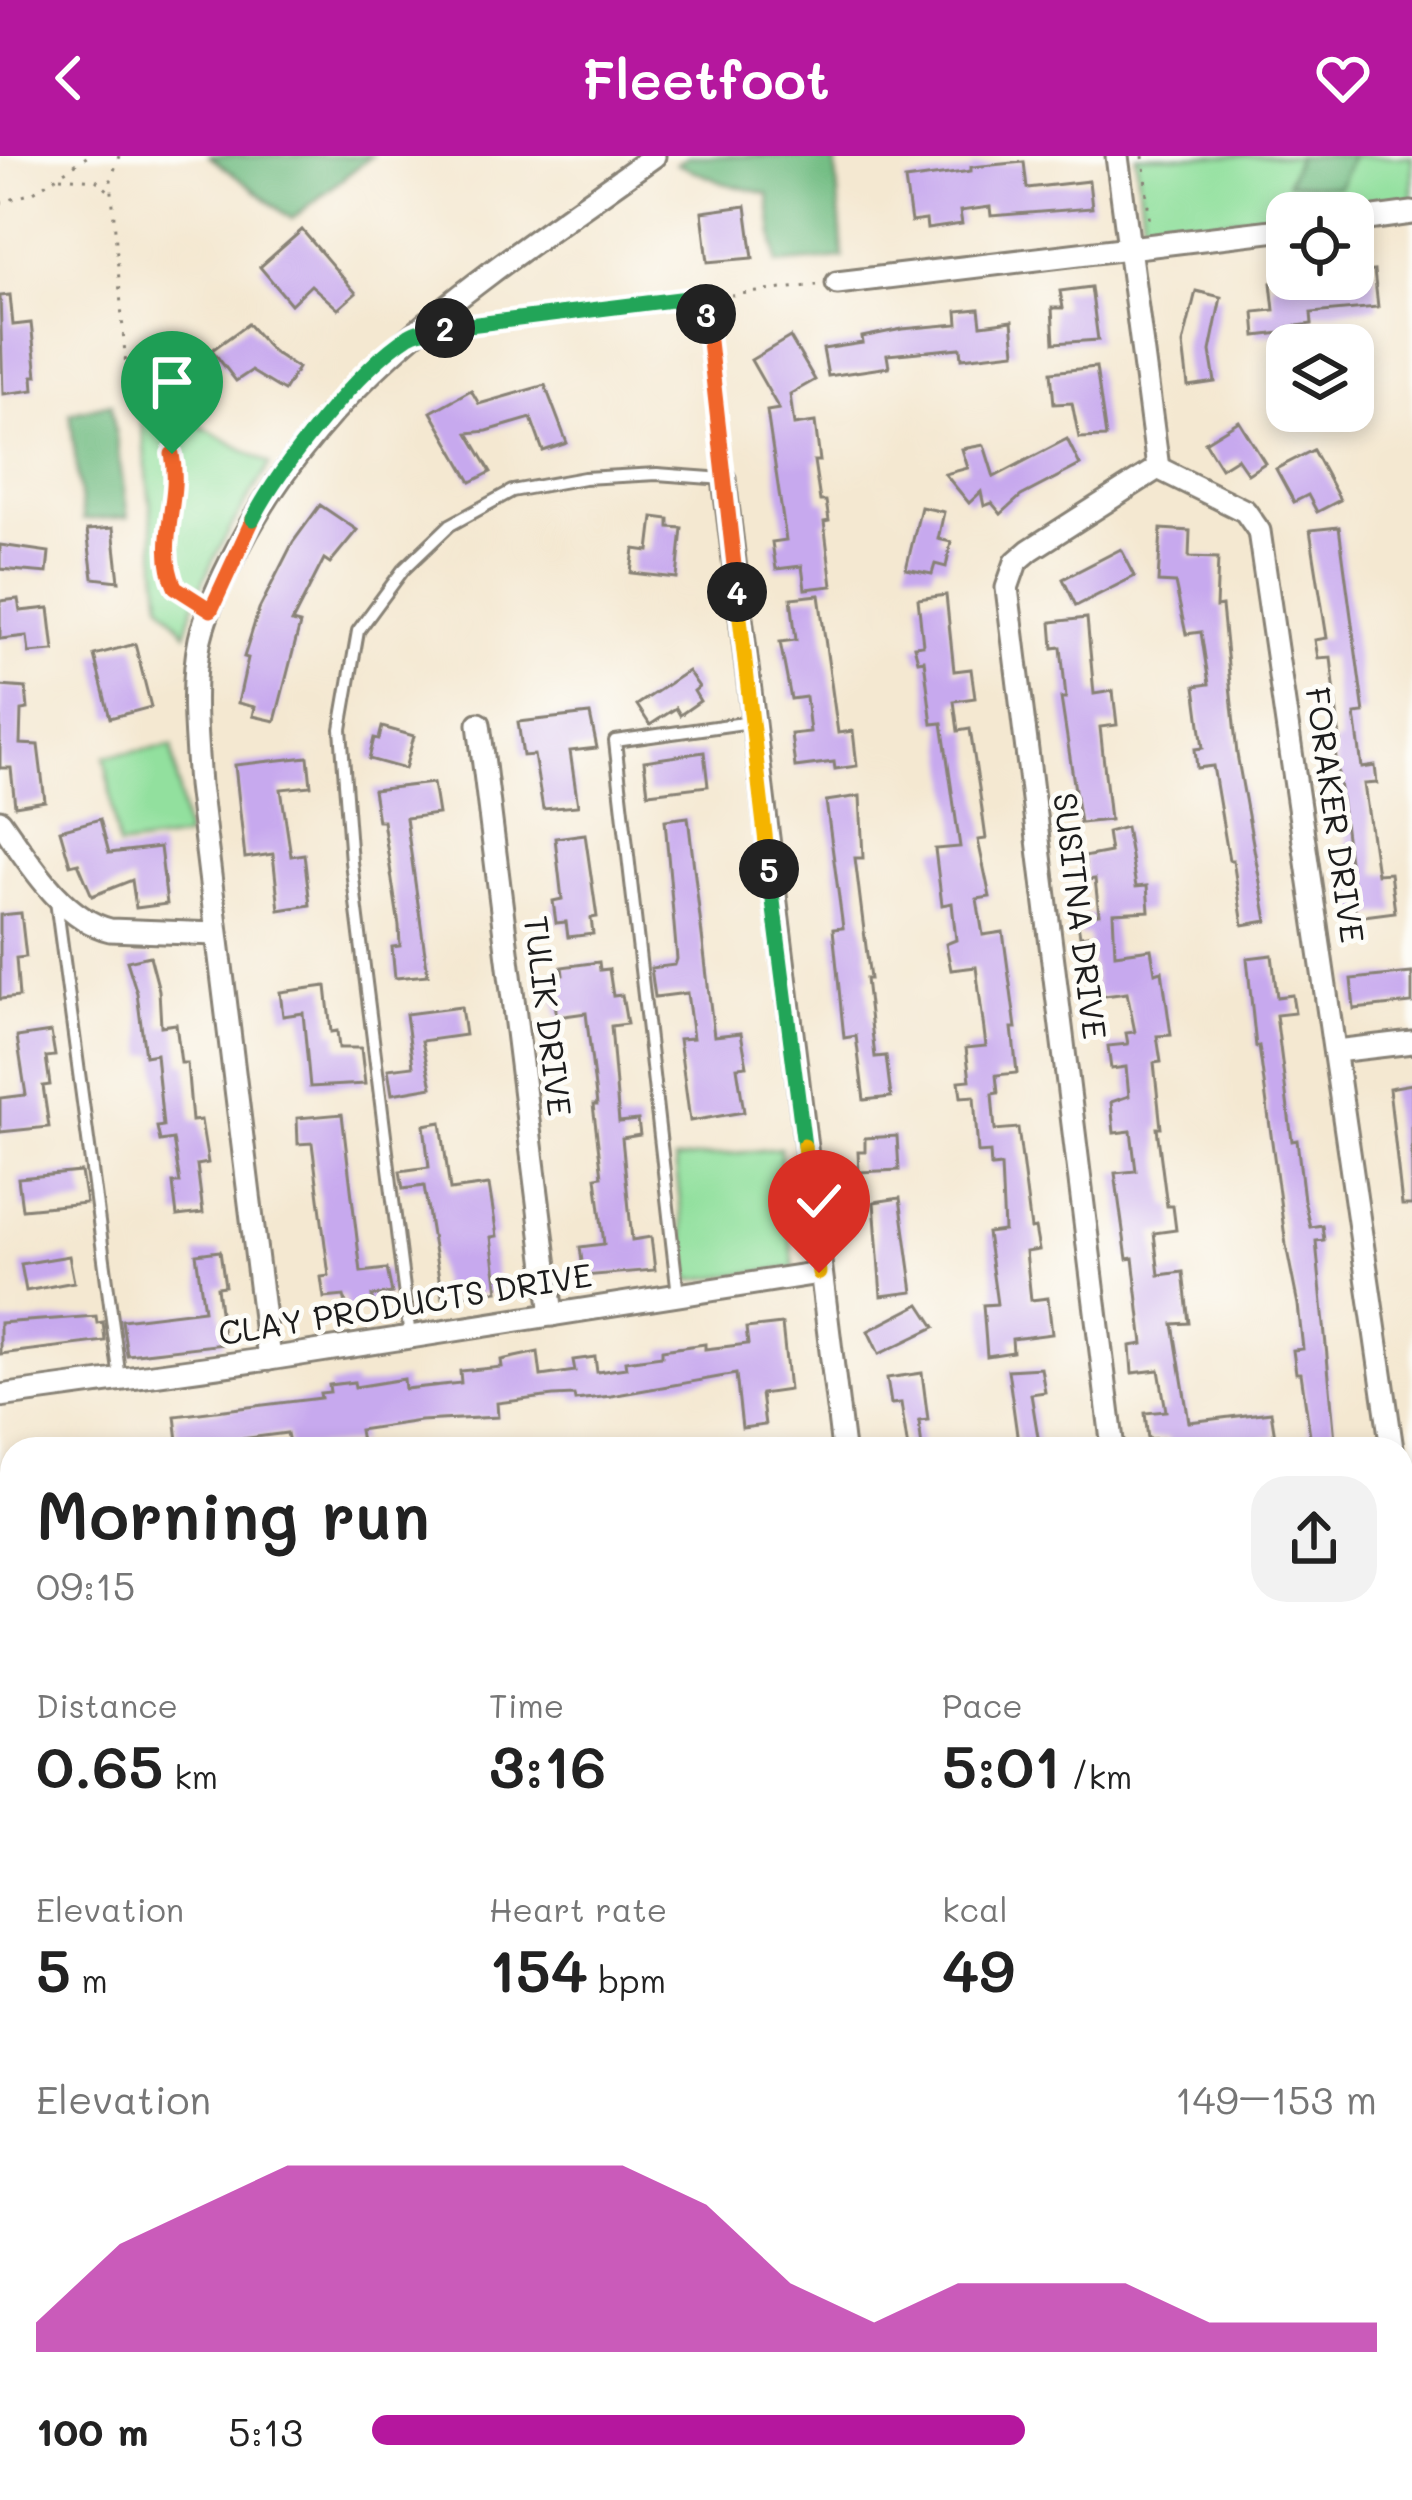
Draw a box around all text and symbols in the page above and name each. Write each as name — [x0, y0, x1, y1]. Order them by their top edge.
text: Fleetfoot — [582, 43, 830, 114]
icon: back — [36, 45, 102, 111]
icon: heart — [1310, 45, 1376, 111]
map controls — [1266, 192, 1374, 432]
button: locate — [1266, 192, 1374, 300]
pin: 3 — [676, 284, 736, 344]
text: 3 — [696, 292, 716, 335]
pin: 2 — [415, 298, 475, 358]
text: 2 — [436, 306, 454, 349]
button: layers — [1266, 324, 1374, 432]
pin — [121, 331, 223, 454]
icon: arrive — [139, 349, 205, 415]
pin: 4 — [707, 562, 767, 622]
text: 4 — [727, 570, 747, 613]
street label: FORAKER DRIVE — [1297, 684, 1376, 945]
street label: SUSITNA DRIVE — [1045, 790, 1118, 1042]
pin: 5 — [739, 839, 799, 899]
text: 5 — [759, 847, 779, 890]
street label: TULIK DRIVE — [516, 913, 583, 1118]
pin — [768, 1150, 870, 1273]
icon: check — [786, 1168, 852, 1234]
street label: CLAY PRODUCTS DRIVE — [215, 1252, 595, 1353]
text: Morning run — [36, 1471, 430, 1557]
button: share — [1251, 1476, 1377, 1602]
text: 09:15 — [36, 1559, 135, 1610]
text: Distance — [36, 1683, 178, 1726]
text: Time — [489, 1683, 564, 1726]
text: Pace — [942, 1683, 1023, 1726]
text: 0.65 — [36, 1726, 164, 1804]
text: 3:16 — [489, 1726, 607, 1804]
text: 5:01 — [942, 1726, 1061, 1804]
text: km — [164, 1754, 218, 1797]
text: /km — [1061, 1754, 1132, 1797]
text: Elevation — [36, 1887, 184, 1930]
text: Heart rate — [489, 1887, 667, 1930]
text: kcal — [942, 1887, 1008, 1930]
text: 5 — [36, 1930, 71, 2008]
text: 154 — [489, 1930, 588, 2008]
text: 49 — [942, 1930, 1015, 2008]
text: m — [71, 1958, 108, 2001]
text: bpm — [588, 1958, 666, 2001]
text: Elevation — [36, 2073, 211, 2124]
text: 149–153 m — [1175, 2073, 1377, 2124]
text: 100 m — [36, 2405, 148, 2456]
text: 5:13 — [228, 2405, 303, 2456]

